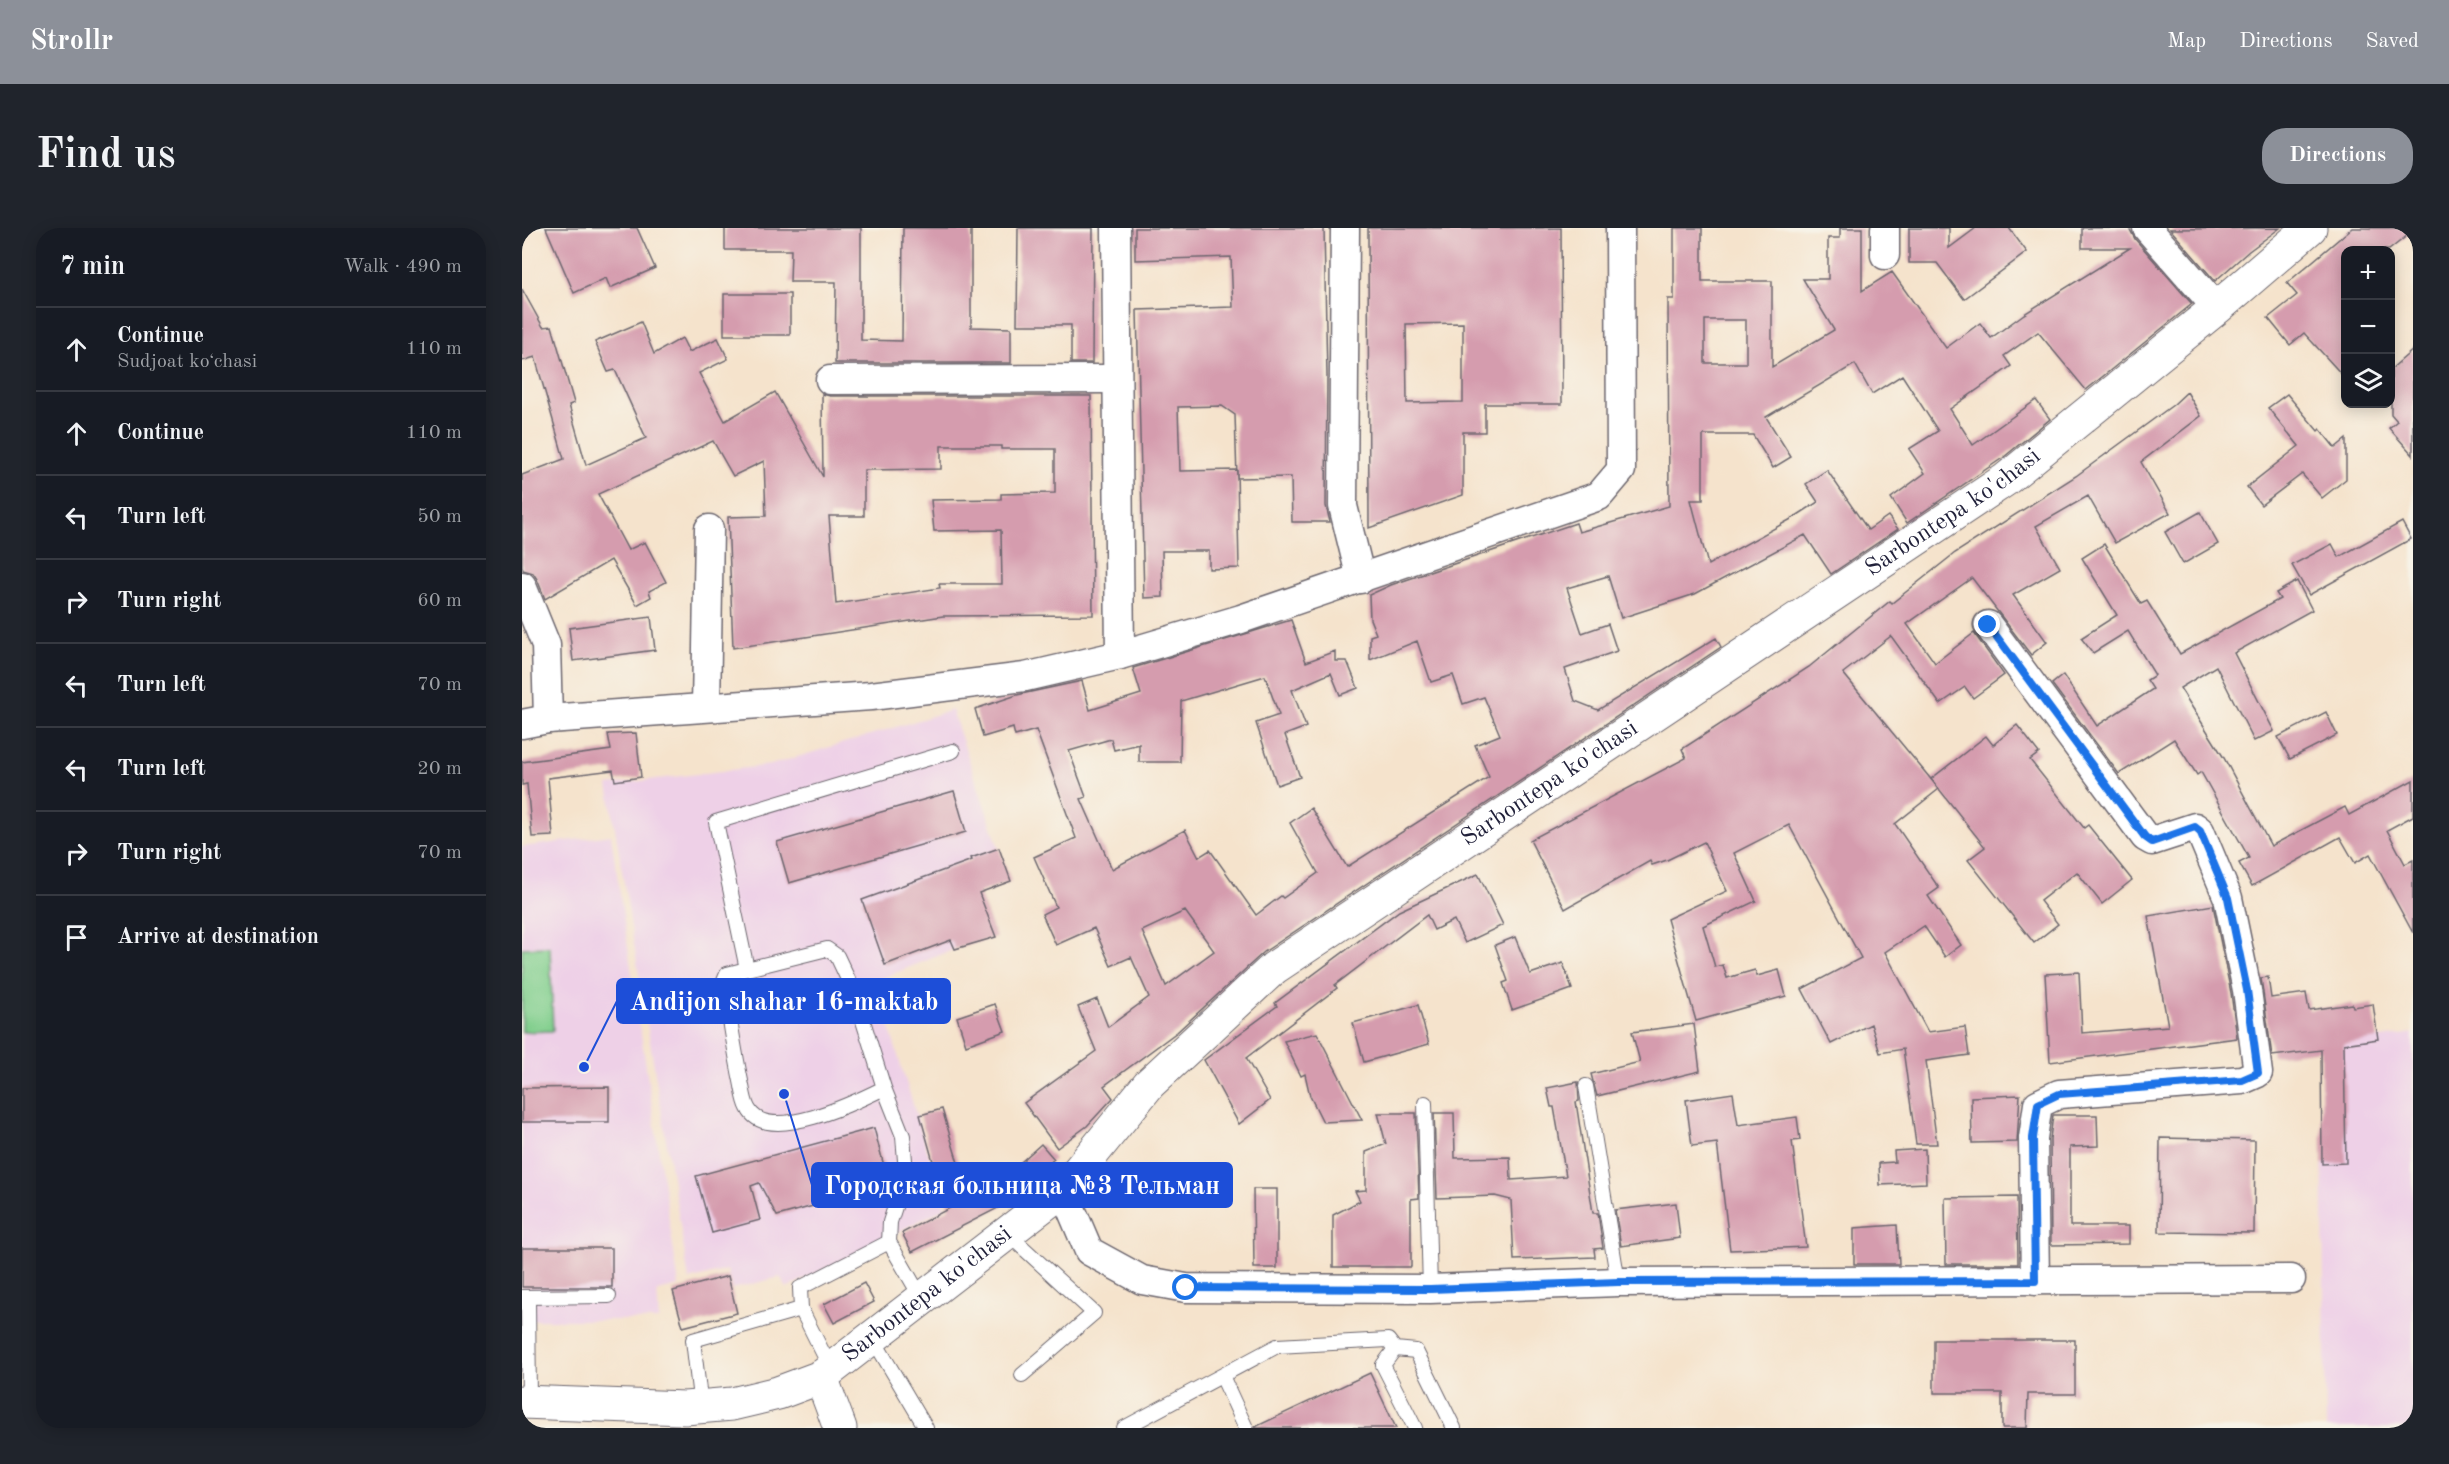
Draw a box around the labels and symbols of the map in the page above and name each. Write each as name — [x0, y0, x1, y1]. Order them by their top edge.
street label: Sarbontepa ko'chasi — [1861, 444, 2045, 581]
route end — [1974, 611, 2000, 637]
street label: Sarbontepa ko'chasi — [1457, 716, 1642, 851]
callout: Andijon shahar 16-maktab — [617, 979, 950, 1023]
text: Andijon shahar 16-maktab — [630, 990, 938, 1016]
callout: Городская больница №3 Тельман — [812, 1163, 1232, 1207]
text: Городская больница №3 Тельман — [824, 1174, 1220, 1200]
street label: Sarbontepa ko'chasi — [838, 1222, 1017, 1367]
route start — [1172, 1274, 1198, 1300]

